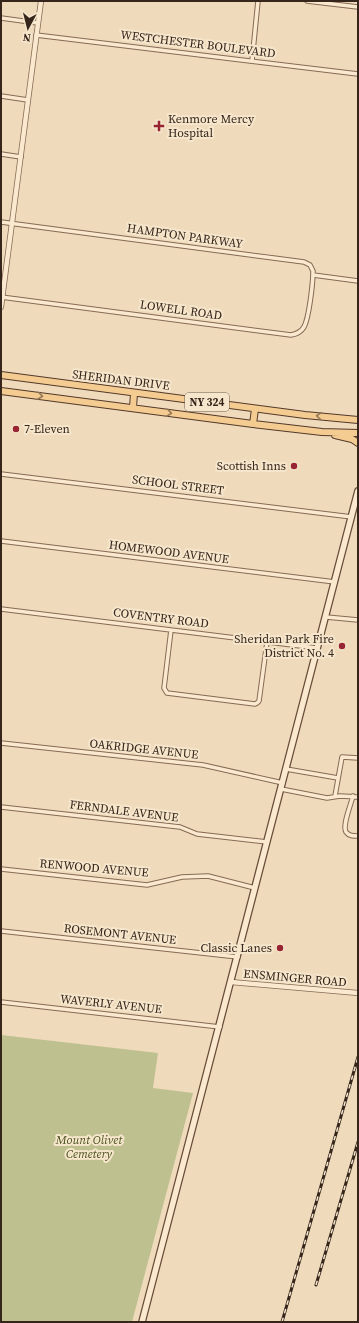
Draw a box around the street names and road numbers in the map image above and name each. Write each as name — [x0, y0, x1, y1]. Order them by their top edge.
street label: WESTCHESTER BOULEVARD — [119, 27, 277, 61]
street label: HAMPTON PARKWAY — [126, 220, 244, 252]
street label: LOWELL ROAD — [139, 296, 223, 324]
street label: SHERIDAN DRIVE — [71, 366, 171, 394]
road number: NY 324 — [185, 393, 229, 411]
street label: SCHOOL STREET — [131, 471, 226, 499]
street label: HOMEWOOD AVENUE — [108, 537, 230, 567]
street label: COVENTRY ROAD — [112, 604, 210, 632]
street label: OAKRIDGE AVENUE — [89, 735, 199, 763]
street label: FERNDALE AVENUE — [69, 796, 179, 826]
street label: RENWOOD AVENUE — [39, 855, 149, 881]
street label: ROSEMONT AVENUE — [63, 920, 177, 948]
street label: ENSMINGER ROAD — [243, 966, 347, 990]
street label: WAVERLY AVENUE — [59, 991, 163, 1017]

